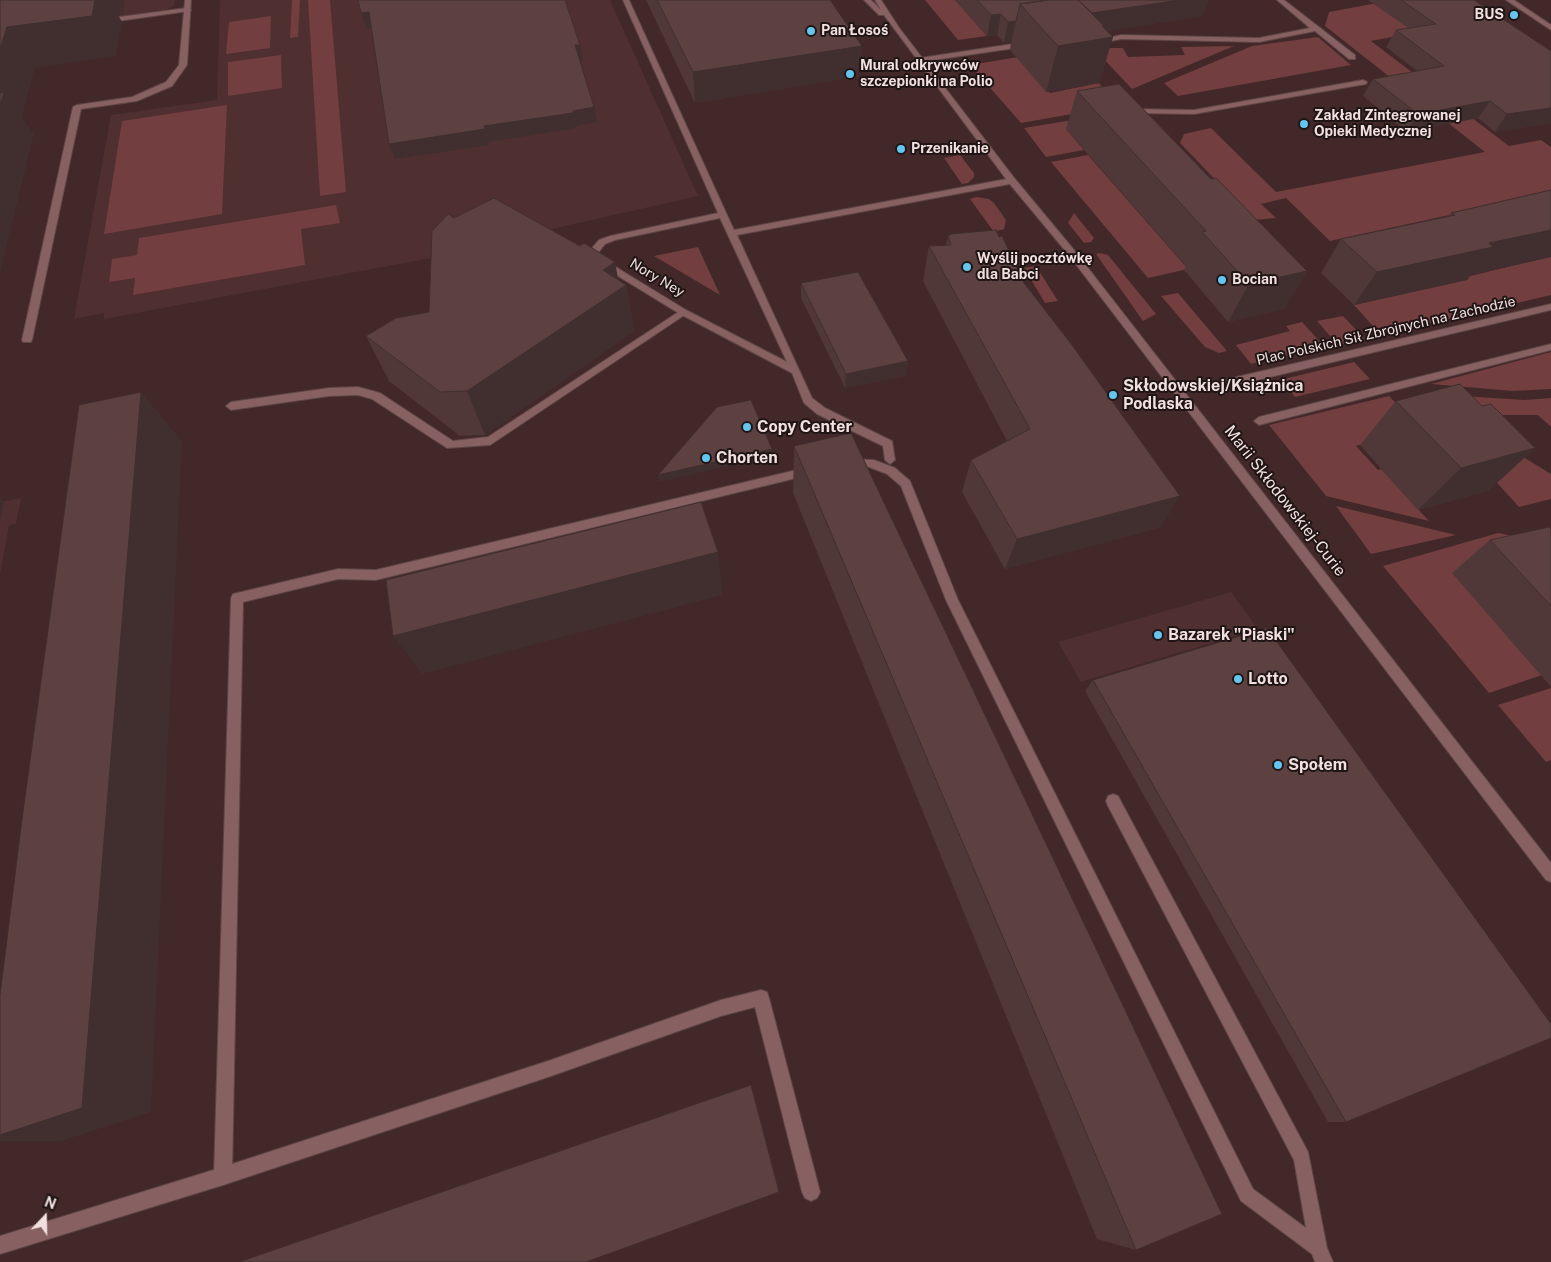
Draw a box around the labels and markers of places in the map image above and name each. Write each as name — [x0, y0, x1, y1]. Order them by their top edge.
place label: BUS — [1475, 7, 1504, 23]
marker: BUS — [1508, 9, 1520, 21]
place label: Pan Łosoś — [821, 23, 888, 39]
marker: Pan Łosoś — [805, 25, 817, 37]
place label: Mural odkrywców szczepionki na Polio — [860, 58, 993, 90]
marker: Mural odkrywców szczepionki na Polio — [844, 68, 856, 80]
place label: Zakład Zintegrowanej Opieki Medycznej — [1314, 108, 1460, 140]
marker: Zakład Zintegrowanej Opieki Medycznej — [1298, 118, 1310, 130]
place label: Przenikanie — [911, 141, 989, 157]
marker: Przenikanie — [895, 143, 907, 155]
place label: Wyślij pocztówkę dla Babci — [977, 251, 1093, 284]
marker: Wyślij pocztówkę dla Babci — [961, 261, 973, 273]
place label: Bocian — [1232, 272, 1277, 288]
marker: Bocian — [1216, 274, 1228, 286]
place label: Skłodowskiej/Książnica Podlaska — [1123, 376, 1303, 414]
marker: Skłodowskiej/Książnica Podlaska — [1107, 389, 1119, 401]
place label: Copy Center — [757, 417, 852, 437]
marker: Copy Center — [741, 421, 753, 433]
place label: Chorten — [716, 448, 778, 468]
marker: Chorten — [700, 452, 712, 464]
place label: Bazarek "Piaski" — [1168, 625, 1295, 645]
marker: Bazarek "Piaski" — [1152, 629, 1164, 641]
place label: Lotto — [1248, 669, 1288, 689]
marker: Lotto — [1232, 673, 1244, 685]
place label: Społem — [1288, 755, 1347, 775]
marker: Społem — [1272, 759, 1284, 771]

